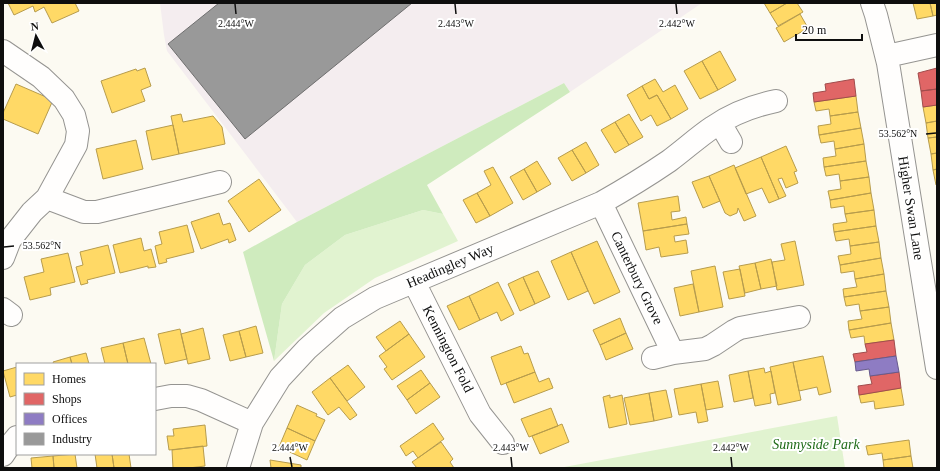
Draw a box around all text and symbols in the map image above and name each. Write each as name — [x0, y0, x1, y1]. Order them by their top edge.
north arrow — [16, 16, 56, 56]
scale bar — [796, 16, 862, 42]
text: 2.444°W — [218, 18, 255, 29]
text: 2.443°W — [438, 18, 475, 29]
text: 2.442°W — [659, 18, 696, 29]
text: N — [30, 20, 40, 33]
text: 20 m — [802, 23, 827, 37]
text: 53.562°N — [879, 128, 917, 139]
street label: Higher Swan Lane — [895, 155, 927, 261]
street label: Canterbury Grove — [608, 229, 666, 327]
text: 53.562°N — [23, 240, 61, 251]
street label: Headingley Way — [404, 241, 496, 291]
street label: Kennington Fold — [420, 303, 476, 395]
legend — [16, 363, 156, 455]
text: Homes — [52, 372, 86, 386]
text: Shops — [52, 392, 82, 406]
text: Offices — [52, 412, 87, 426]
text: Industry — [52, 432, 92, 446]
park label: Sunnyside Park — [772, 437, 861, 452]
text: 2.444°W — [272, 442, 309, 453]
text: 2.443°W — [493, 442, 530, 453]
text: 2.442°W — [713, 442, 750, 453]

